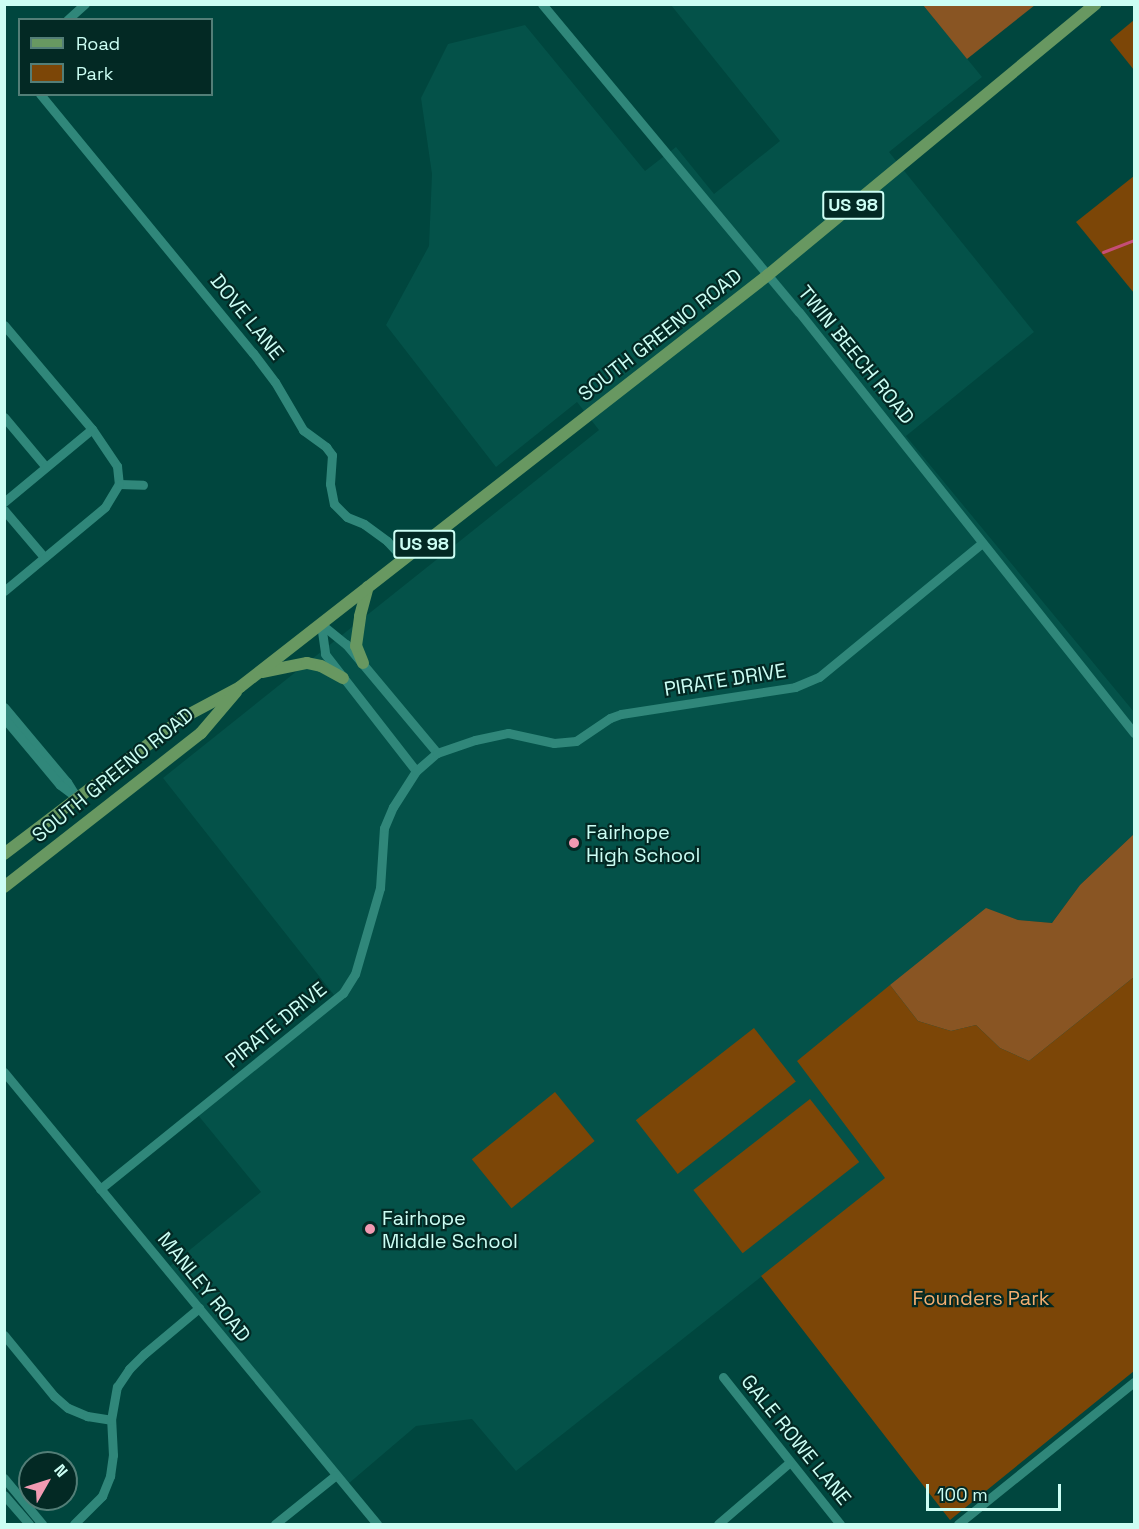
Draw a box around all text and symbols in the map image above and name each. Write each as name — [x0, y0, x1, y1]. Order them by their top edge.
legend — [18, 18, 213, 96]
text: Road — [76, 32, 120, 55]
text: Park — [76, 62, 113, 85]
road number: US 98 — [822, 190, 884, 220]
street label: SOUTH GREENO ROAD — [574, 264, 746, 406]
street label: DOVE LANE — [205, 269, 289, 365]
street label: TWIN BEECH ROAD — [793, 281, 919, 429]
road number: US 98 — [392, 529, 456, 559]
street label: PIRATE DRIVE — [662, 659, 788, 701]
street label: SOUTH GREENO ROAD — [27, 702, 199, 848]
place label: Fairhope High School — [586, 820, 700, 867]
marker: Fairhope High School — [567, 836, 581, 850]
street label: PIRATE DRIVE — [221, 977, 331, 1073]
place label: Fairhope Middle School — [382, 1206, 518, 1253]
marker: Fairhope Middle School — [363, 1222, 377, 1236]
street label: MANLEY ROAD — [152, 1227, 256, 1347]
park label: Founders Park — [913, 1286, 1049, 1310]
street label: GALE ROWE LANE — [736, 1370, 856, 1510]
north arrow — [18, 1451, 78, 1511]
text: N — [49, 1460, 72, 1481]
scale bar — [929, 1472, 1064, 1510]
text: 100 m — [937, 1483, 988, 1506]

